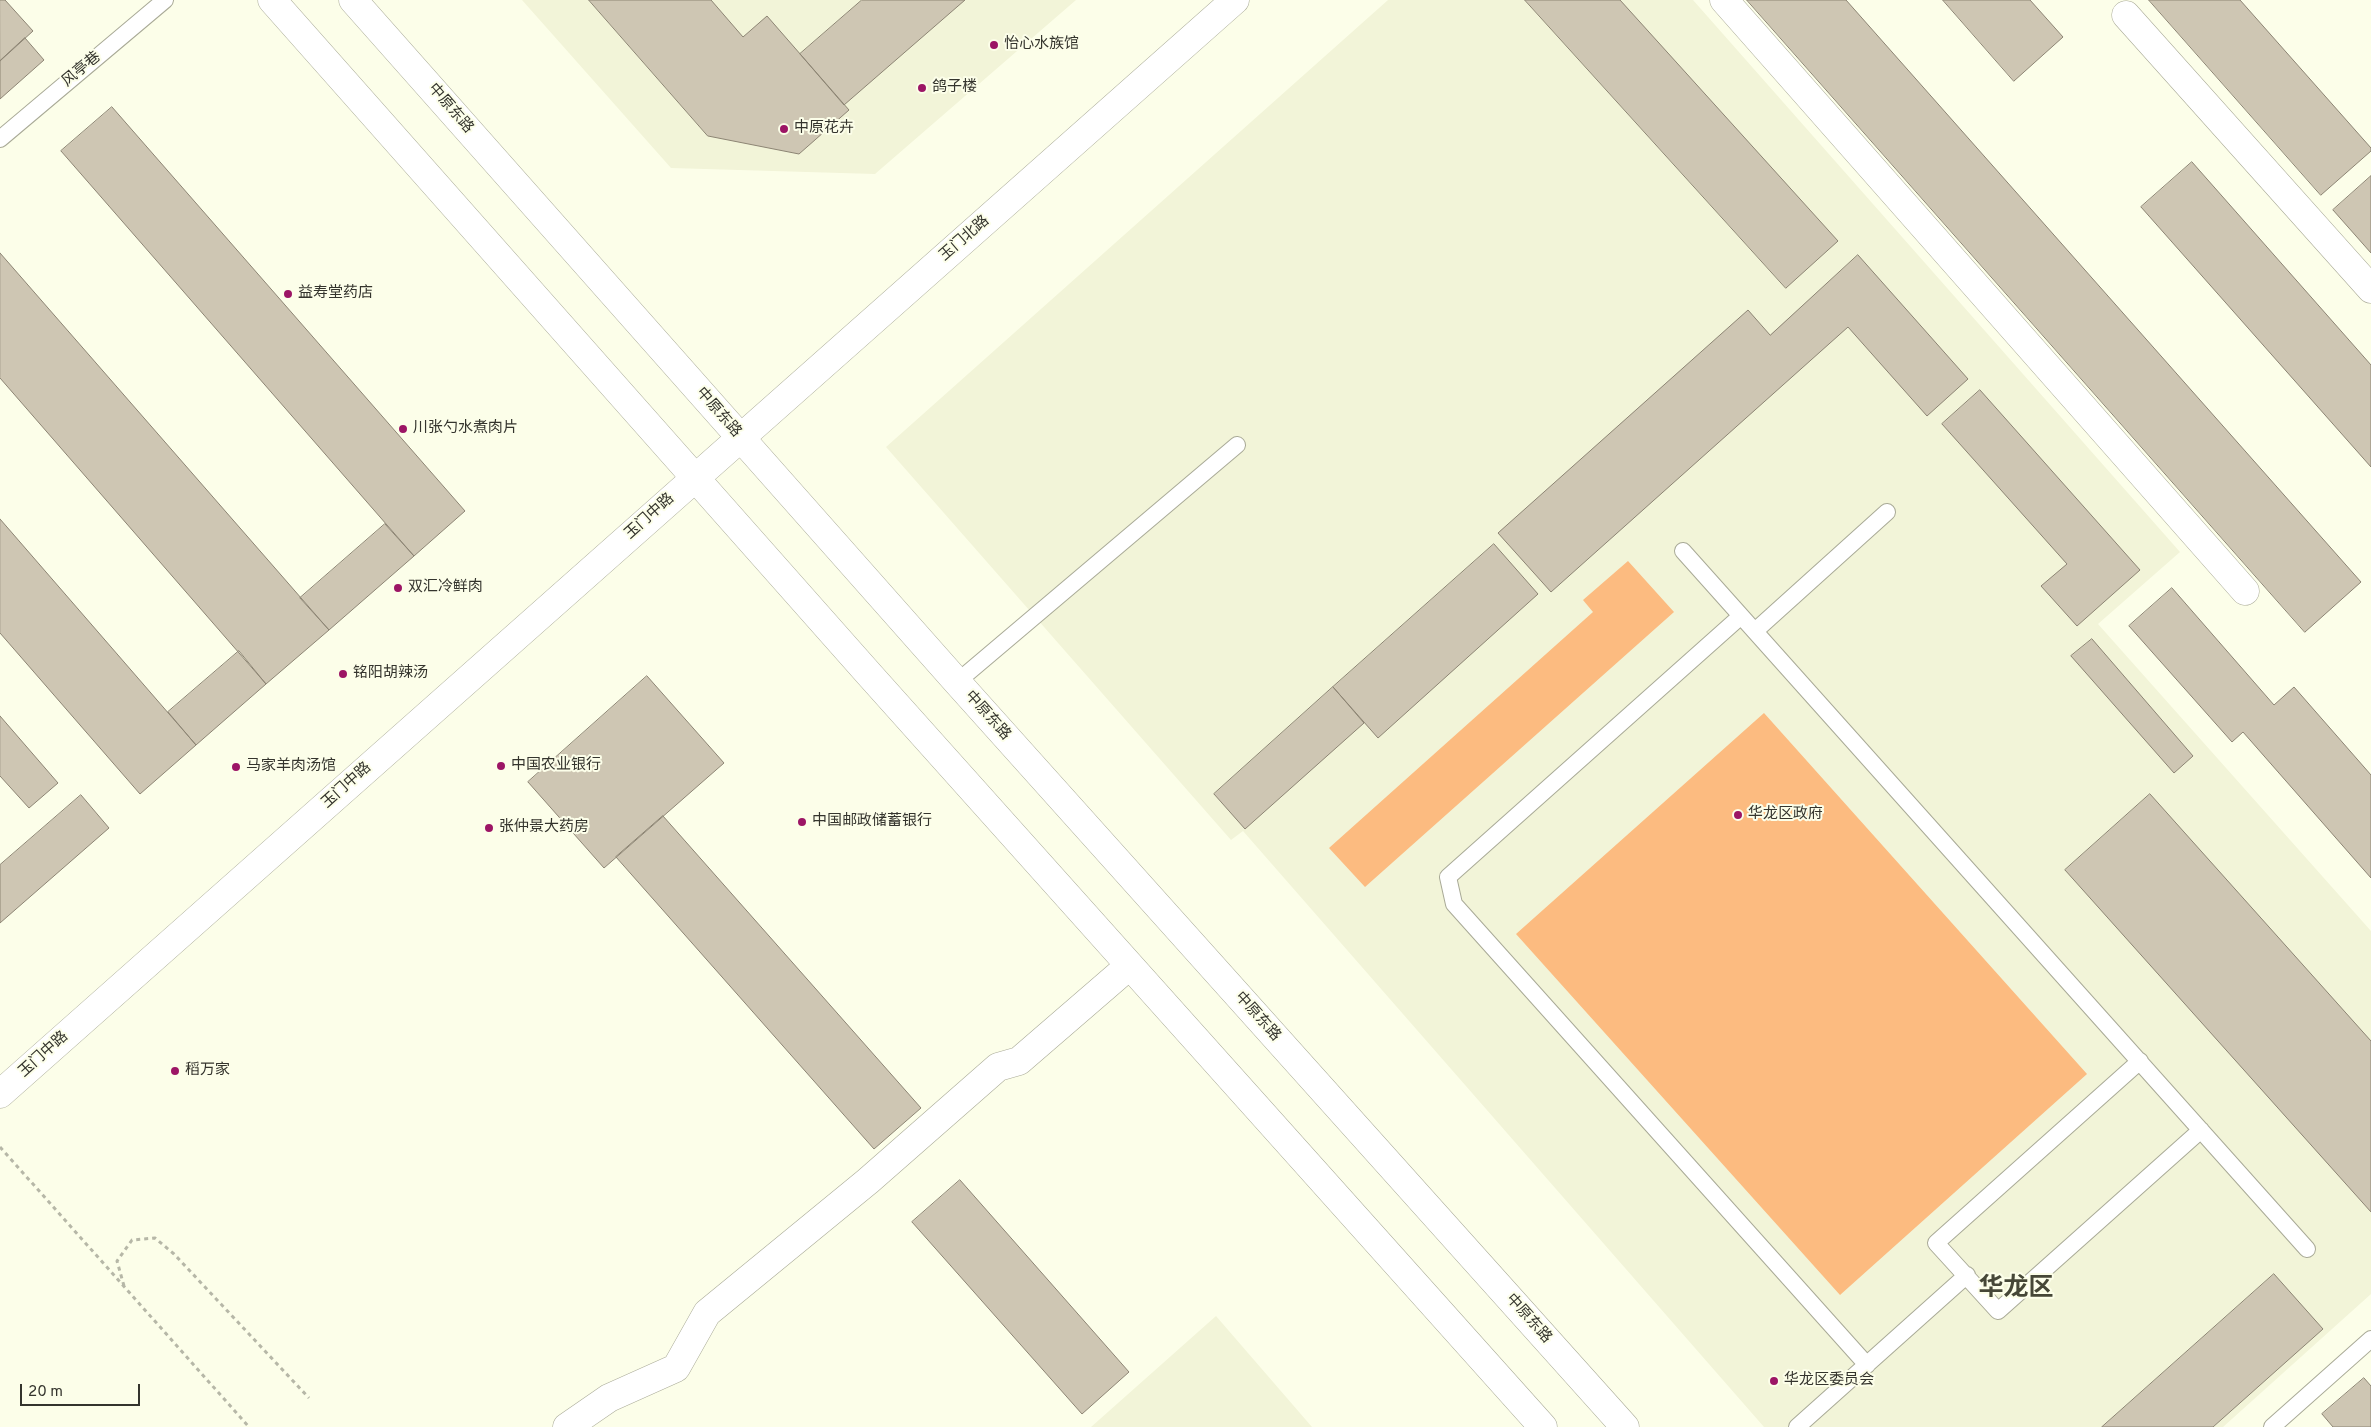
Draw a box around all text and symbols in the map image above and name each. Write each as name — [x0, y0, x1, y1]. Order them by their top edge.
place label: 怡心水族馆 — [1004, 36, 1079, 54]
marker: 怡心水族馆 — [988, 39, 1000, 51]
street label: 风亭巷 — [59, 49, 105, 91]
place label: 鸽子楼 — [932, 79, 977, 97]
street label: 中原东路 — [424, 80, 476, 138]
marker: 鸽子楼 — [916, 82, 928, 94]
place label: 中原花卉 — [794, 120, 854, 138]
marker: 中原花卉 — [778, 123, 790, 135]
street label: 玉门北路 — [936, 213, 994, 265]
place label: 益寿堂药店 — [298, 285, 373, 303]
marker: 益寿堂药店 — [282, 288, 294, 300]
street label: 中原东路 — [692, 384, 744, 442]
place label: 川张勺水煮肉片 — [413, 420, 518, 438]
marker: 川张勺水煮肉片 — [397, 423, 409, 435]
street label: 玉门中路 — [622, 490, 678, 544]
place label: 双汇冷鲜肉 — [408, 579, 483, 597]
marker: 双汇冷鲜肉 — [392, 582, 404, 594]
place label: 铭阳胡辣汤 — [353, 665, 428, 683]
marker: 铭阳胡辣汤 — [337, 668, 349, 680]
street label: 中原东路 — [960, 688, 1014, 744]
place label: 中国农业银行 — [511, 757, 601, 775]
place label: 马家羊肉汤馆 — [246, 758, 336, 776]
street label: 玉门中路 — [319, 759, 375, 813]
marker: 中国农业银行 — [495, 760, 507, 772]
marker: 马家羊肉汤馆 — [230, 761, 242, 773]
place label: 华龙区政府 — [1748, 806, 1823, 824]
marker: 华龙区政府 — [1732, 809, 1744, 821]
place label: 中国邮政储蓄银行 — [812, 813, 932, 831]
marker: 中国邮政储蓄银行 — [796, 816, 808, 828]
place label: 张仲景大药房 — [499, 819, 589, 837]
marker: 张仲景大药房 — [483, 822, 495, 834]
street label: 中原东路 — [1230, 989, 1284, 1045]
street label: 玉门中路 — [16, 1028, 72, 1082]
place label: 稻万家 — [185, 1062, 230, 1080]
marker: 稻万家 — [169, 1065, 181, 1077]
district label: 华龙区 — [1979, 1275, 2053, 1305]
street label: 中原东路 — [1501, 1291, 1555, 1347]
place label: 华龙区委员会 — [1784, 1372, 1874, 1390]
scale bar — [22, 1374, 142, 1406]
marker: 华龙区委员会 — [1768, 1375, 1780, 1387]
text: 20 m — [28, 1383, 63, 1402]

